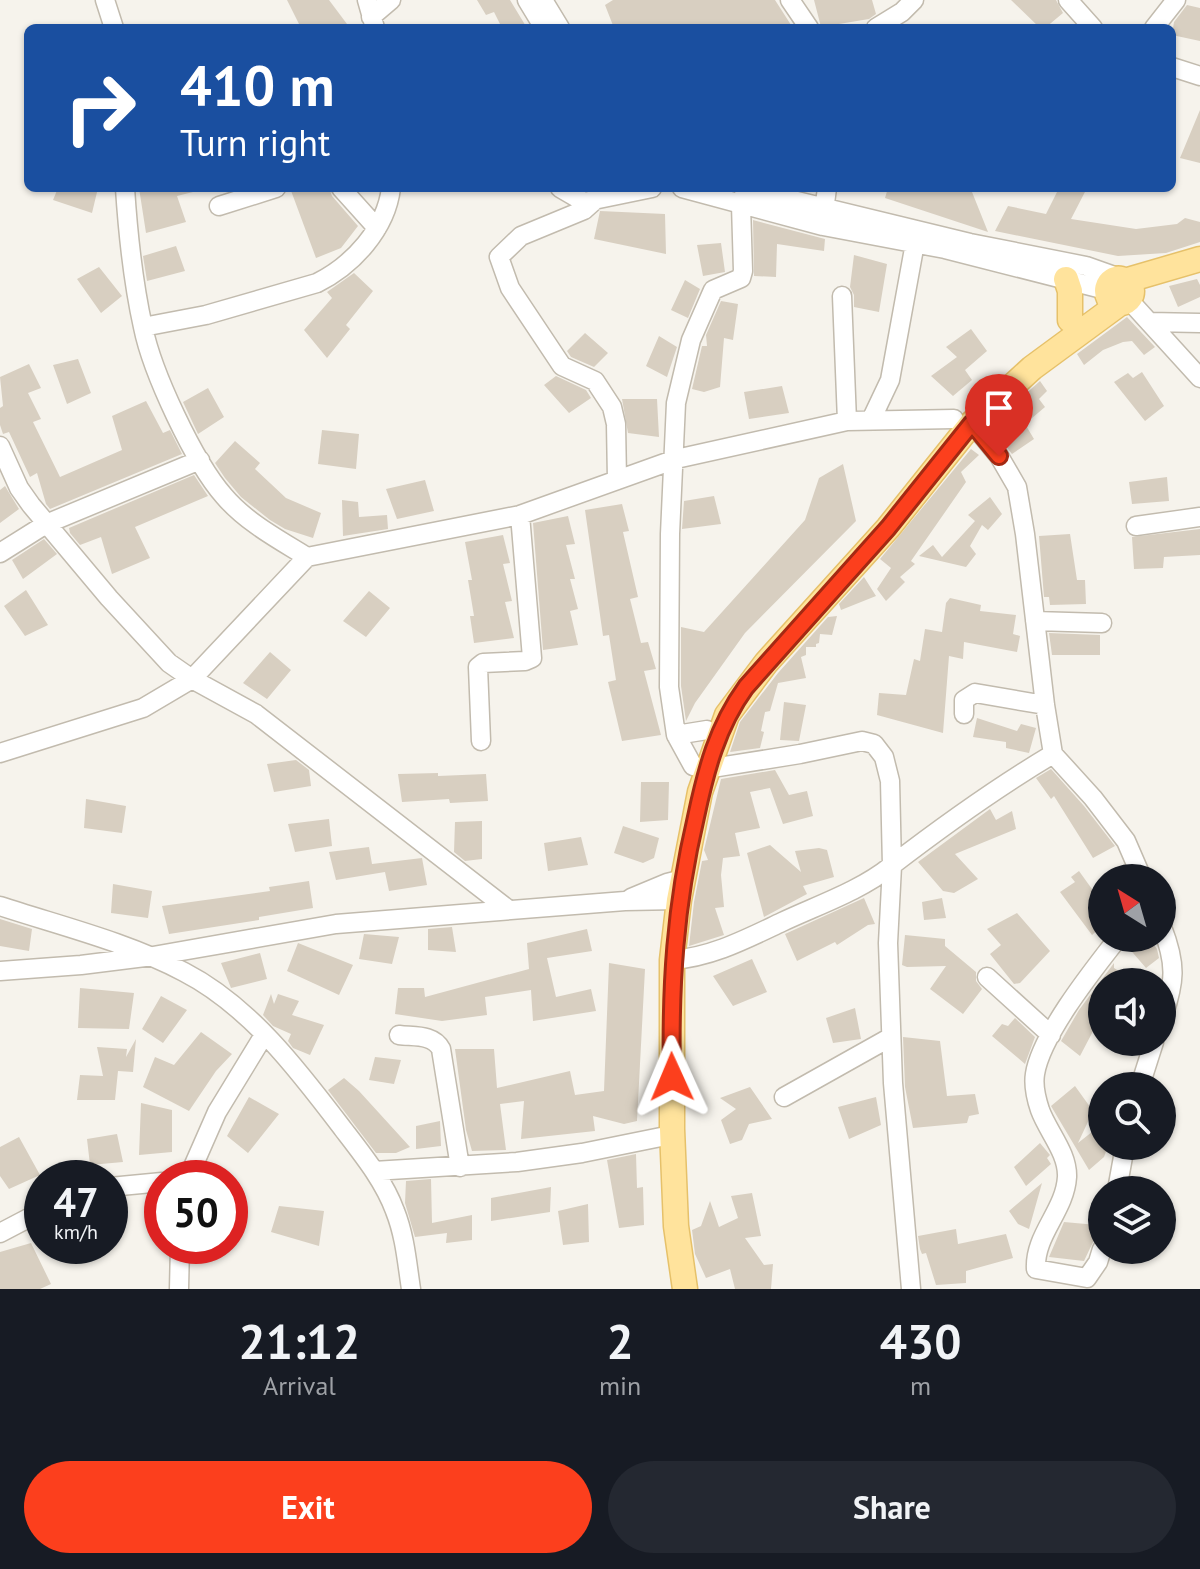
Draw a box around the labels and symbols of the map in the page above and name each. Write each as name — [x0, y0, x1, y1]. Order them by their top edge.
pin — [965, 374, 1033, 456]
north arrow — [1088, 864, 1176, 952]
position arrow — [630, 1035, 714, 1119]
speed limit sign: 50 — [144, 1160, 248, 1264]

